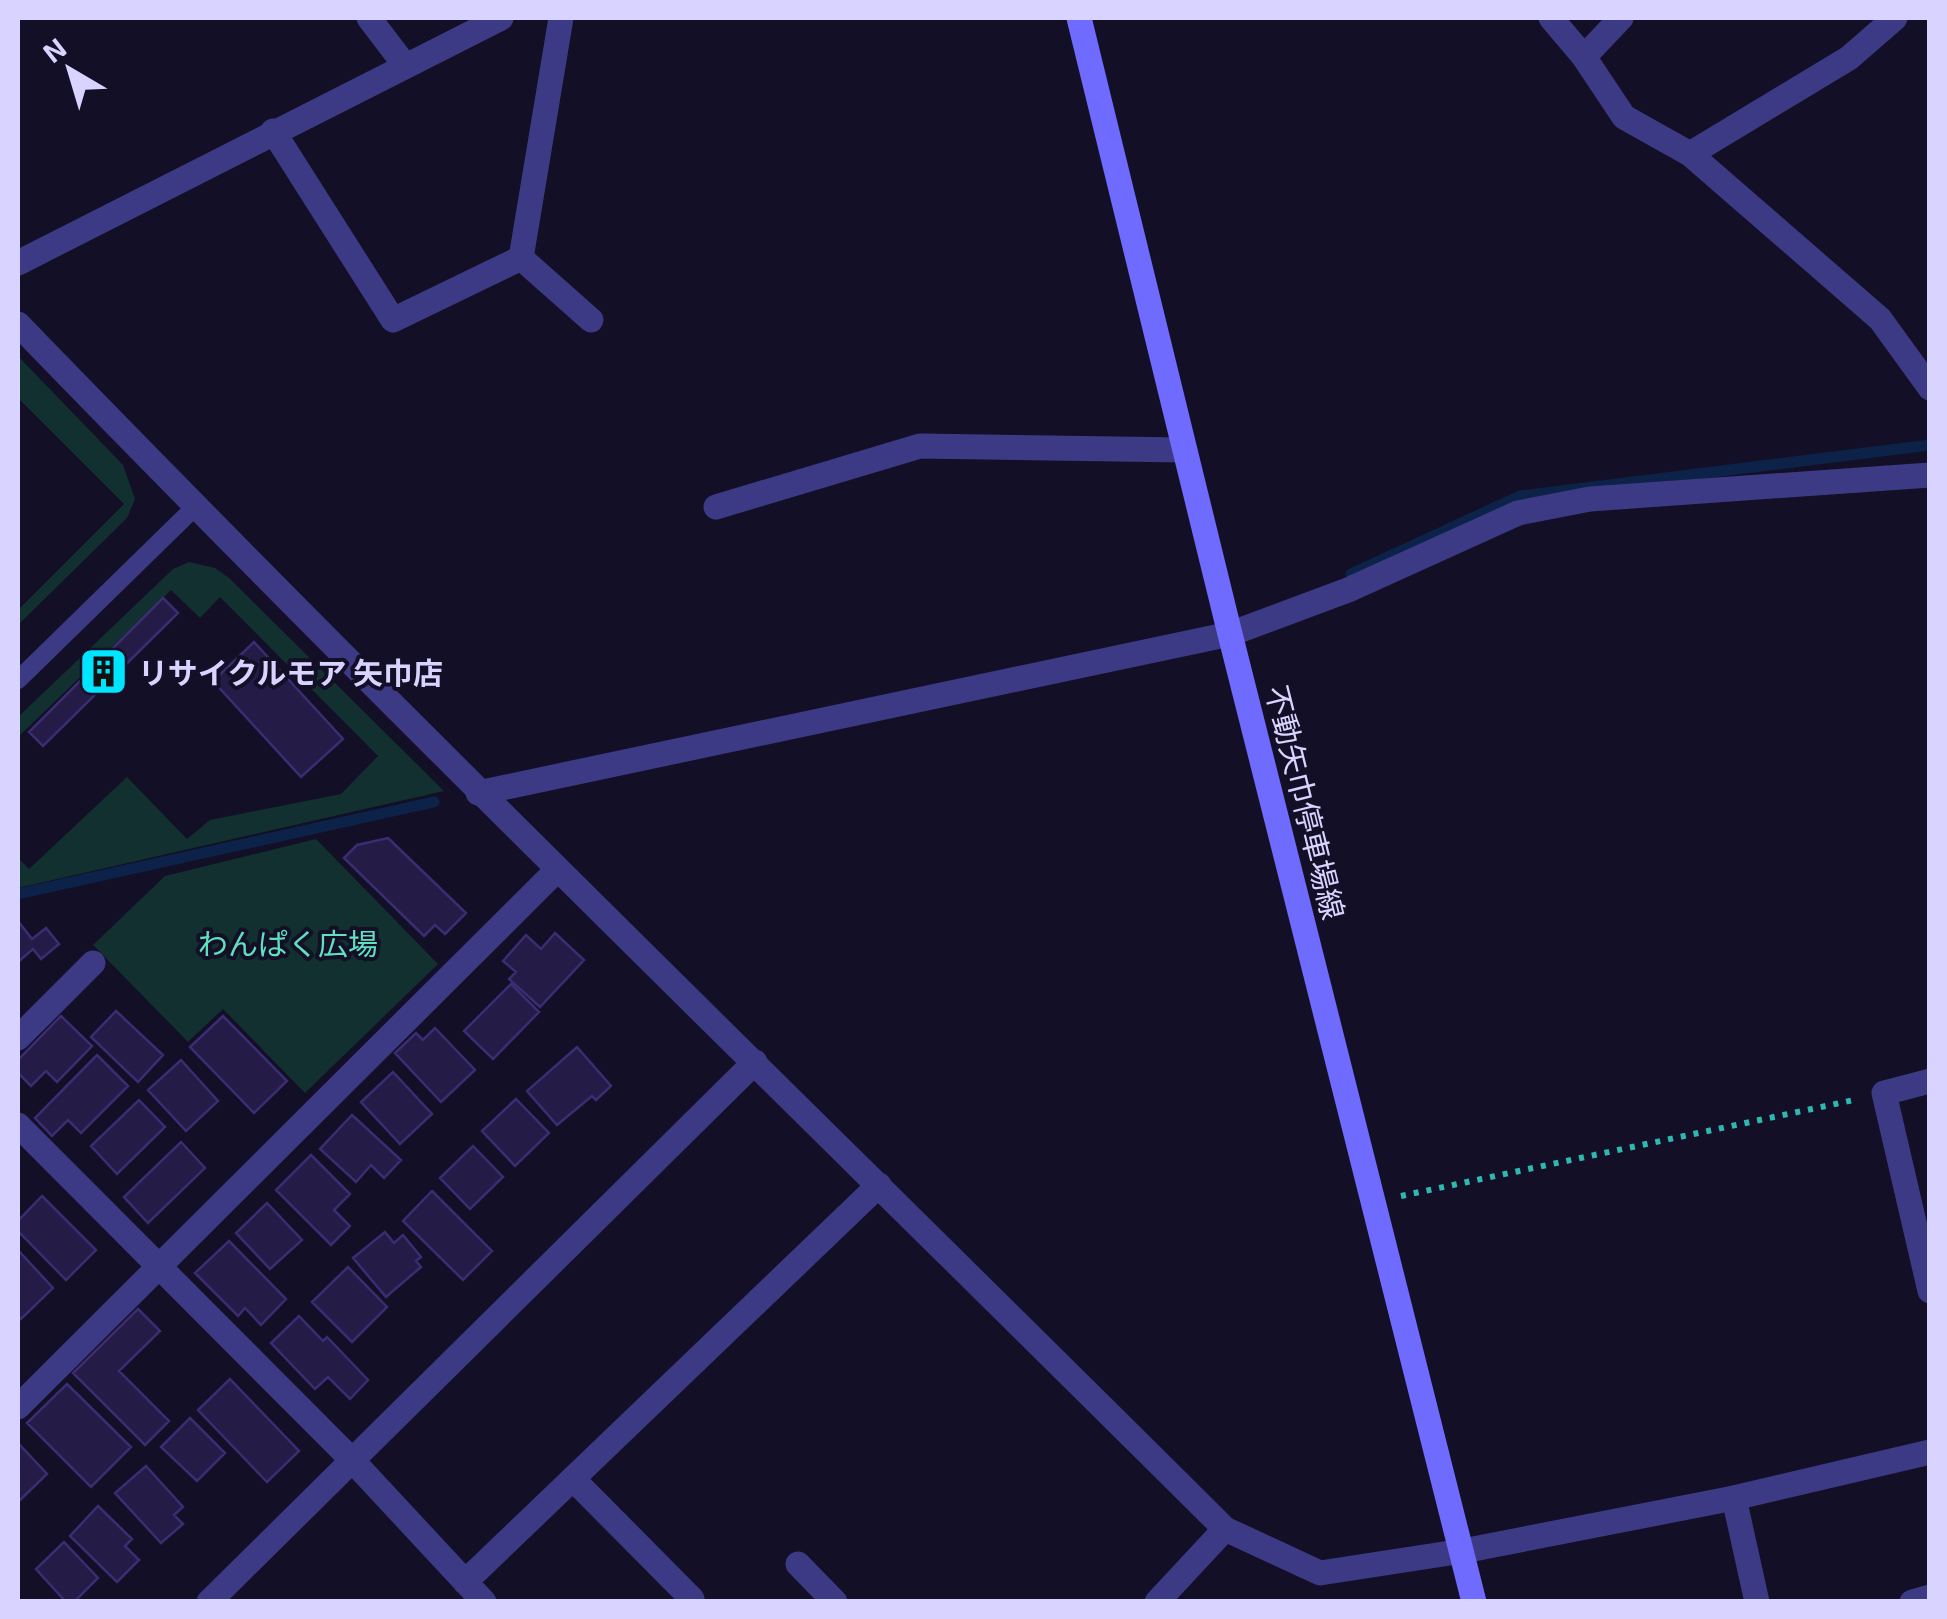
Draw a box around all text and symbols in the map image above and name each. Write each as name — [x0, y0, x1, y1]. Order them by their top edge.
north arrow — [20, 20, 120, 120]
text: N — [36, 30, 72, 69]
building icon: リサイクルモア 矢巾店 — [77, 646, 129, 698]
place label: リサイクルモア 矢巾店 — [138, 654, 443, 690]
street label: 不動矢巾停車場線 — [1260, 681, 1352, 923]
park label: わんぱく広場 — [198, 925, 378, 961]

